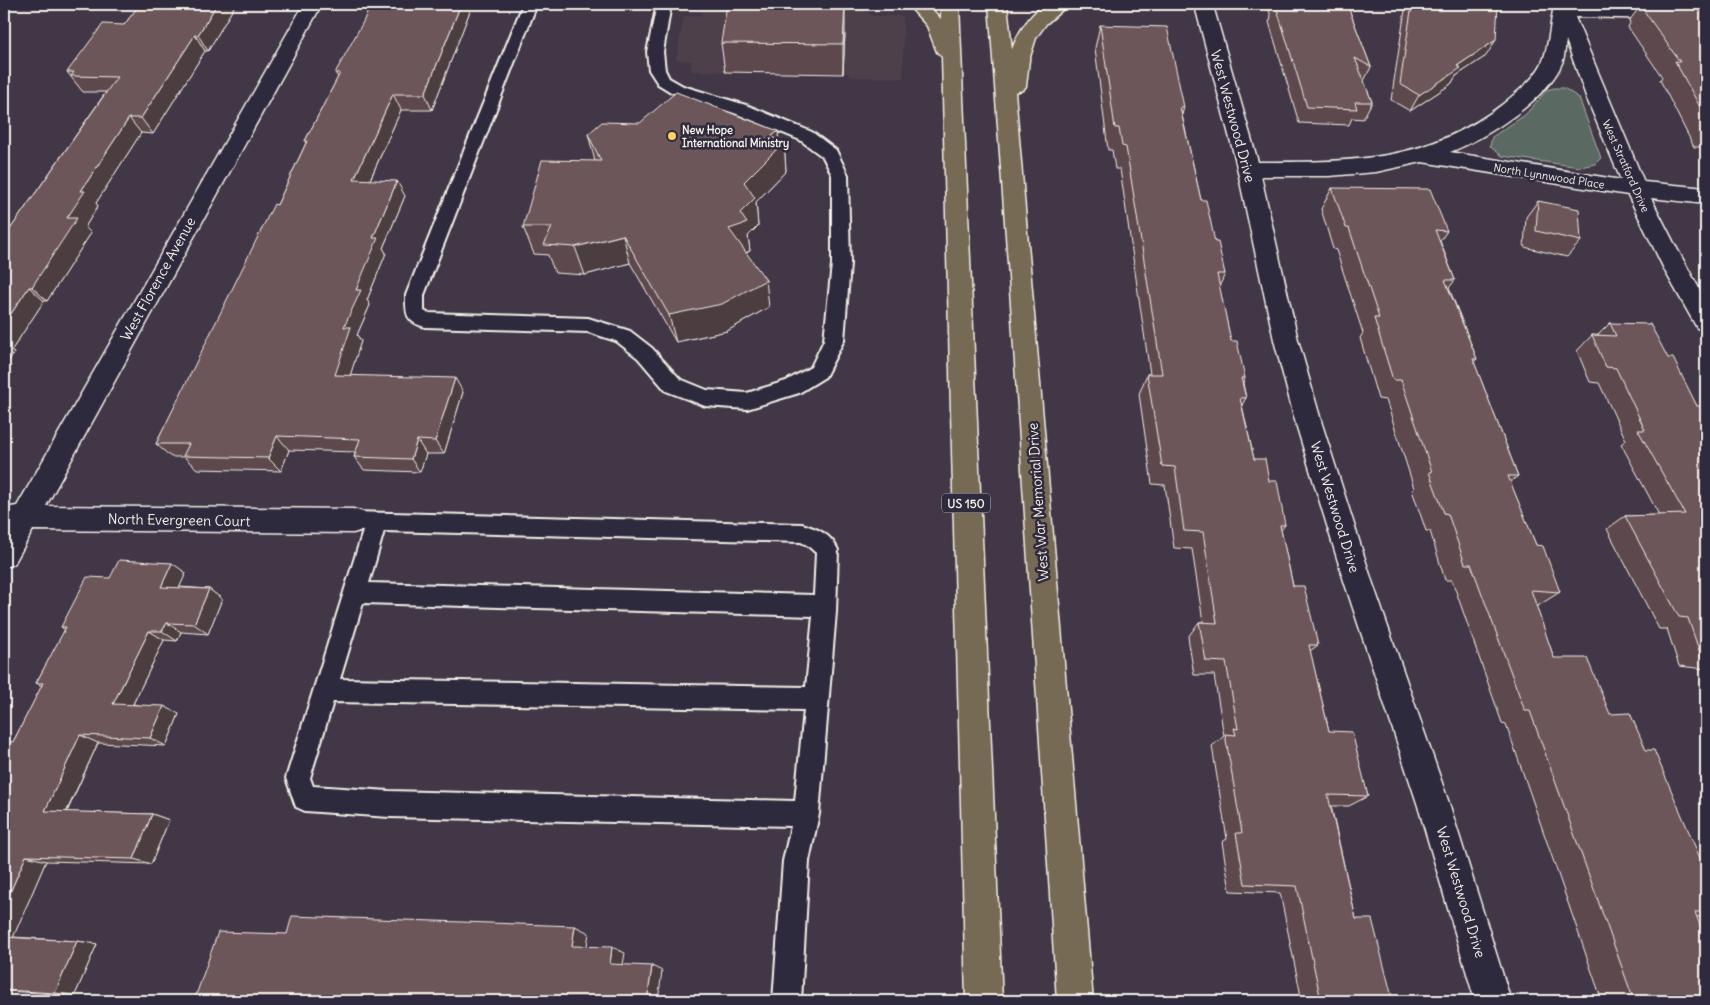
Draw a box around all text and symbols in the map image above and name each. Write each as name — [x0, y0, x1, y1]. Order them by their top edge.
street label: West Westwood Drive — [1207, 48, 1259, 184]
street label: West Stratford Drive — [1599, 117, 1653, 215]
place label: New Hope International Ministry — [682, 123, 789, 151]
marker: New Hope International Ministry — [666, 130, 678, 142]
street label: North Lynnwood Place — [1492, 160, 1606, 192]
street label: West Florence Avenue — [116, 214, 200, 344]
street label: West War Memorial Drive — [1023, 422, 1053, 582]
street label: West Westwood Drive — [1306, 439, 1364, 575]
road number: US 150 — [942, 493, 990, 512]
street label: North Evergreen Court — [108, 510, 251, 530]
street label: West Westwood Drive — [1432, 824, 1490, 960]

